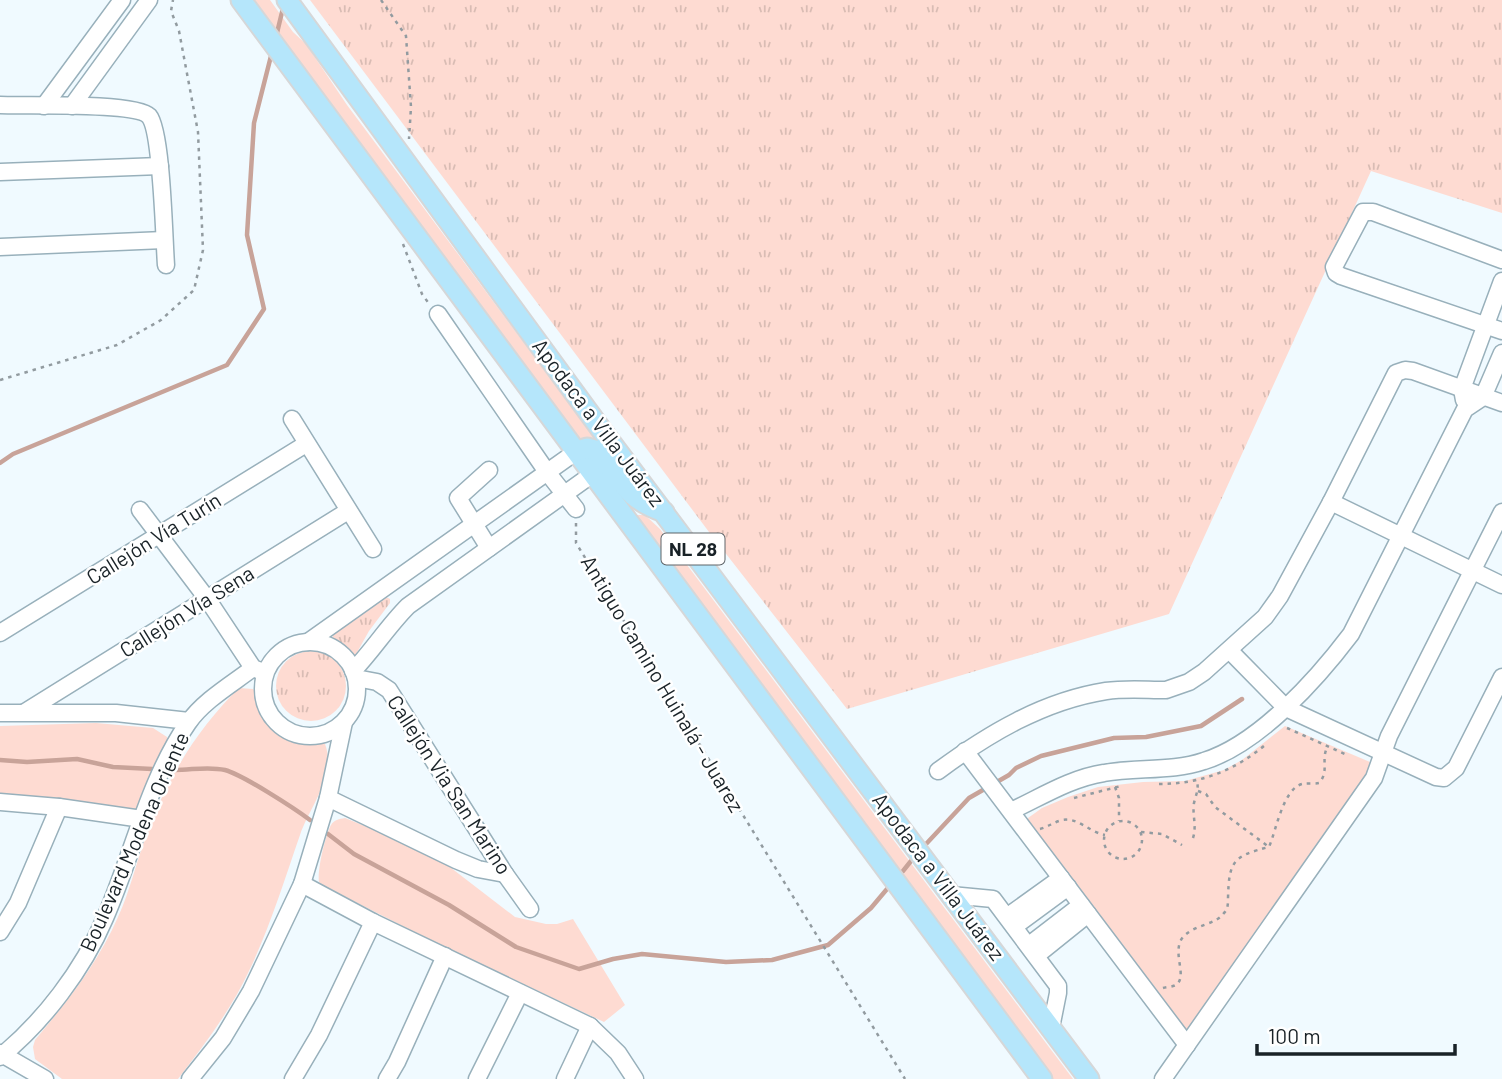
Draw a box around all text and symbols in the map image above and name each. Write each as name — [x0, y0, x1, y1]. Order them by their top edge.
street label: Apodaca a Villa Juárez — [528, 333, 670, 511]
street label: Callejón Vía Turín — [81, 486, 225, 589]
road number: NL 28 — [662, 534, 724, 564]
street label: Antiguo Camino Huinalá - Juarez — [577, 550, 750, 816]
street label: Callejón Vía Sena — [115, 559, 258, 662]
street label: Callejón Via San Marino — [383, 690, 518, 878]
street label: Boulevard Modena Oriente — [74, 728, 193, 955]
street label: Apodaca a Villa Juárez — [868, 787, 1010, 965]
scale bar — [1257, 1012, 1455, 1056]
text: 100 m — [1268, 1023, 1321, 1048]

